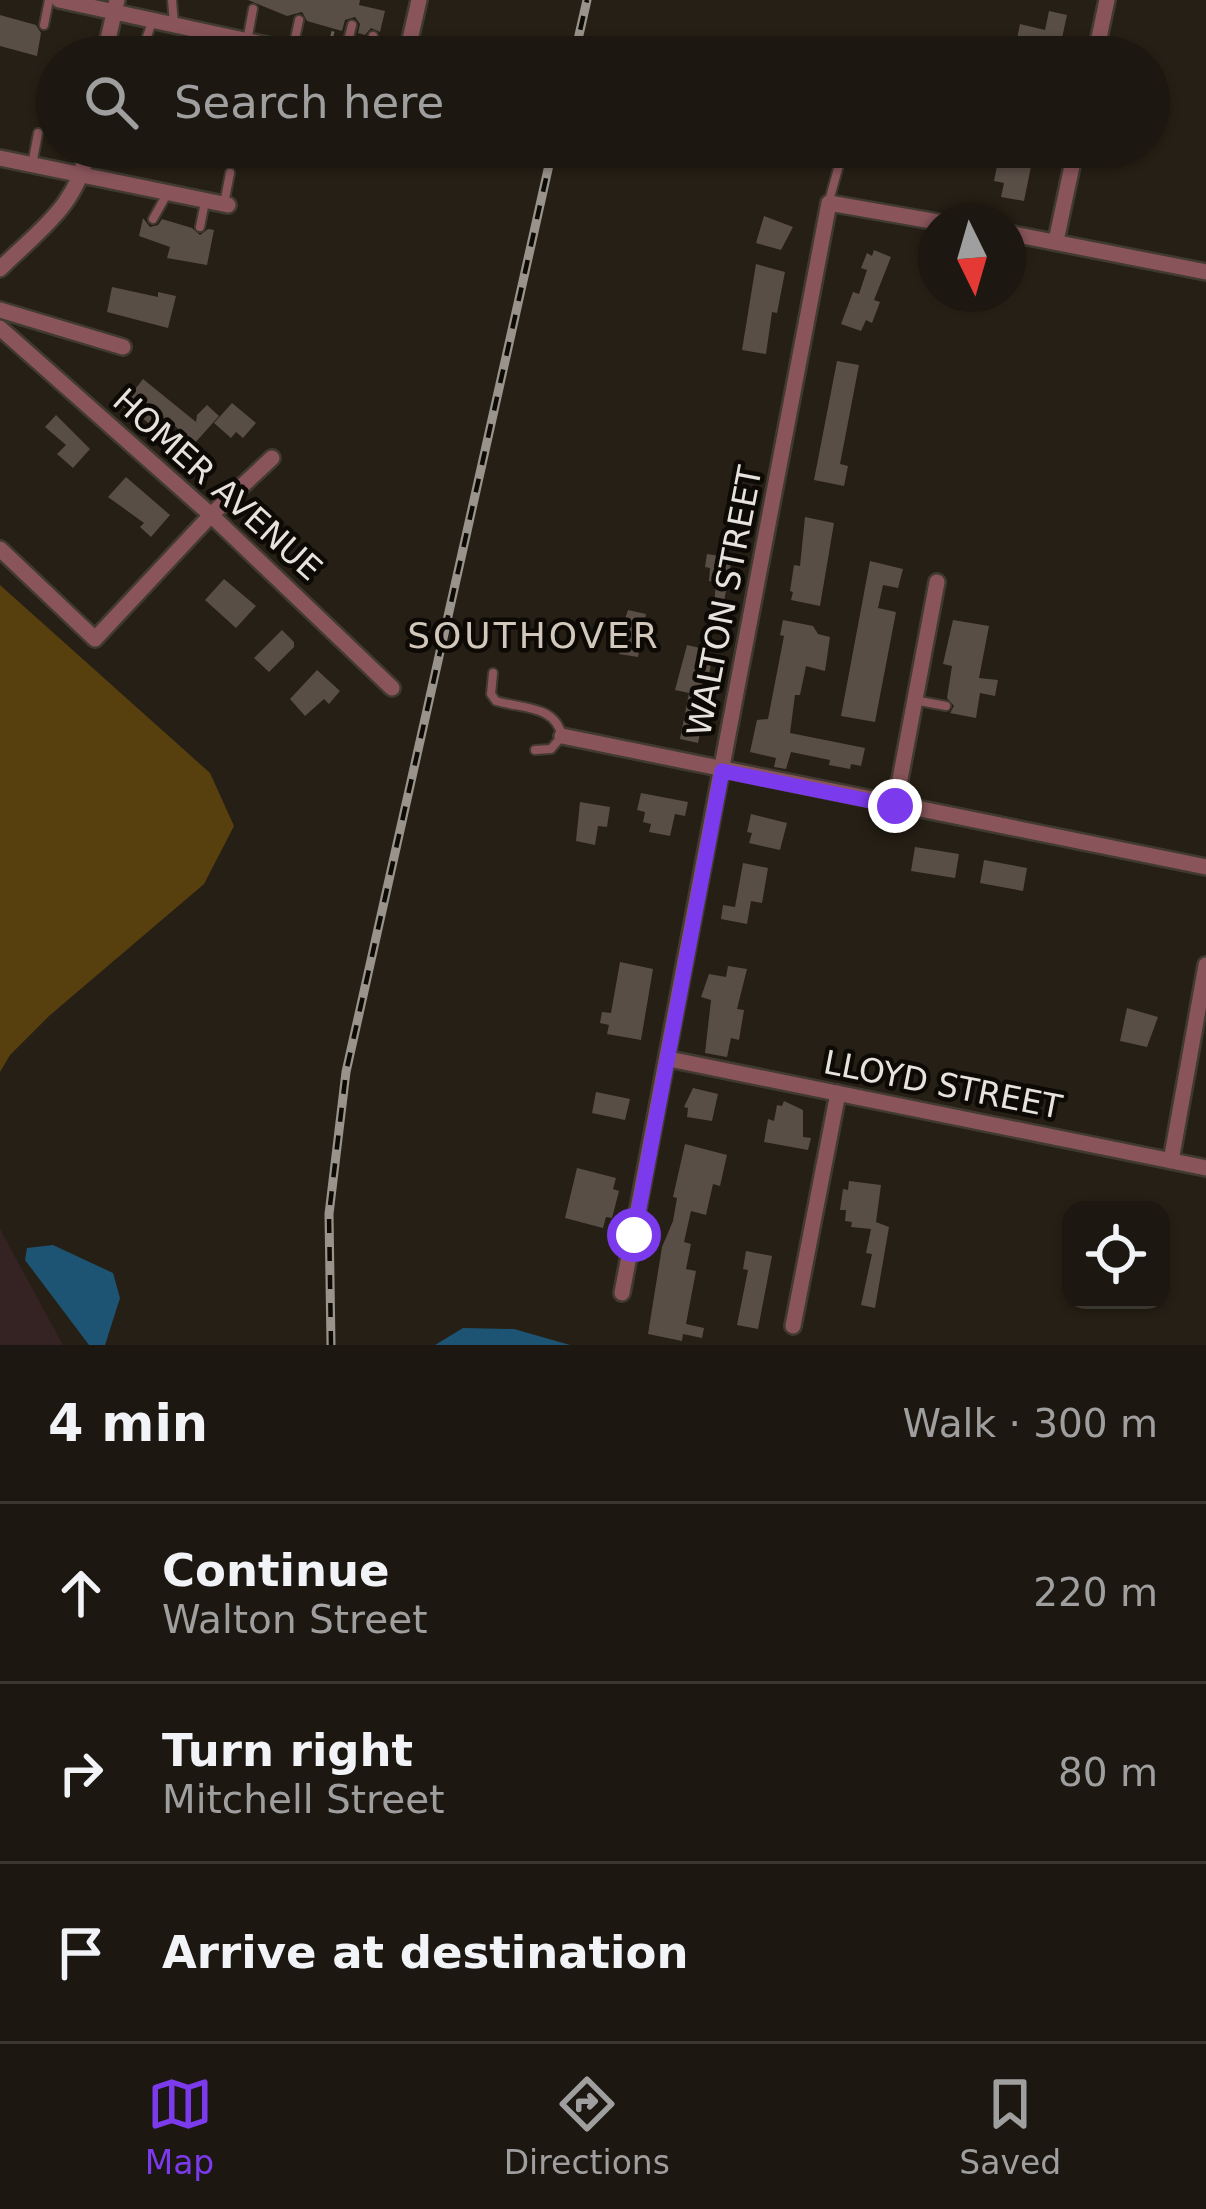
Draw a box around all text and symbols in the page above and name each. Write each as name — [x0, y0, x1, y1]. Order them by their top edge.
search box — [36, 36, 1170, 168]
icon: search — [78, 69, 144, 135]
text: Search here — [174, 76, 444, 129]
north arrow — [918, 204, 1026, 312]
street label: HOMER AVENUE — [105, 381, 330, 588]
street label: WALTON STREET — [679, 462, 770, 740]
district label: SOUTHOVER — [407, 615, 661, 656]
route end — [868, 779, 922, 833]
street label: LLOYD STREET — [821, 1042, 1066, 1127]
map controls — [1062, 1201, 1170, 1309]
button: locate — [1062, 1201, 1170, 1309]
route start — [607, 1208, 661, 1262]
text: 4 min — [48, 1394, 208, 1453]
text: Walk · 300 m — [903, 1401, 1158, 1446]
text: Continue — [162, 1544, 390, 1597]
icon: ahead — [48, 1560, 114, 1626]
text: 220 m — [1033, 1570, 1158, 1615]
text: Walton Street — [162, 1597, 428, 1642]
text: Turn right — [162, 1724, 413, 1777]
icon: right — [48, 1740, 114, 1806]
text: 80 m — [1058, 1750, 1158, 1795]
text: Mitchell Street — [162, 1777, 445, 1822]
icon: arrive — [48, 1920, 114, 1986]
text: Arrive at destination — [162, 1926, 688, 1979]
tab: Map — [145, 2071, 214, 2182]
tab: Directions — [504, 2071, 670, 2182]
tab: Saved — [959, 2071, 1061, 2182]

